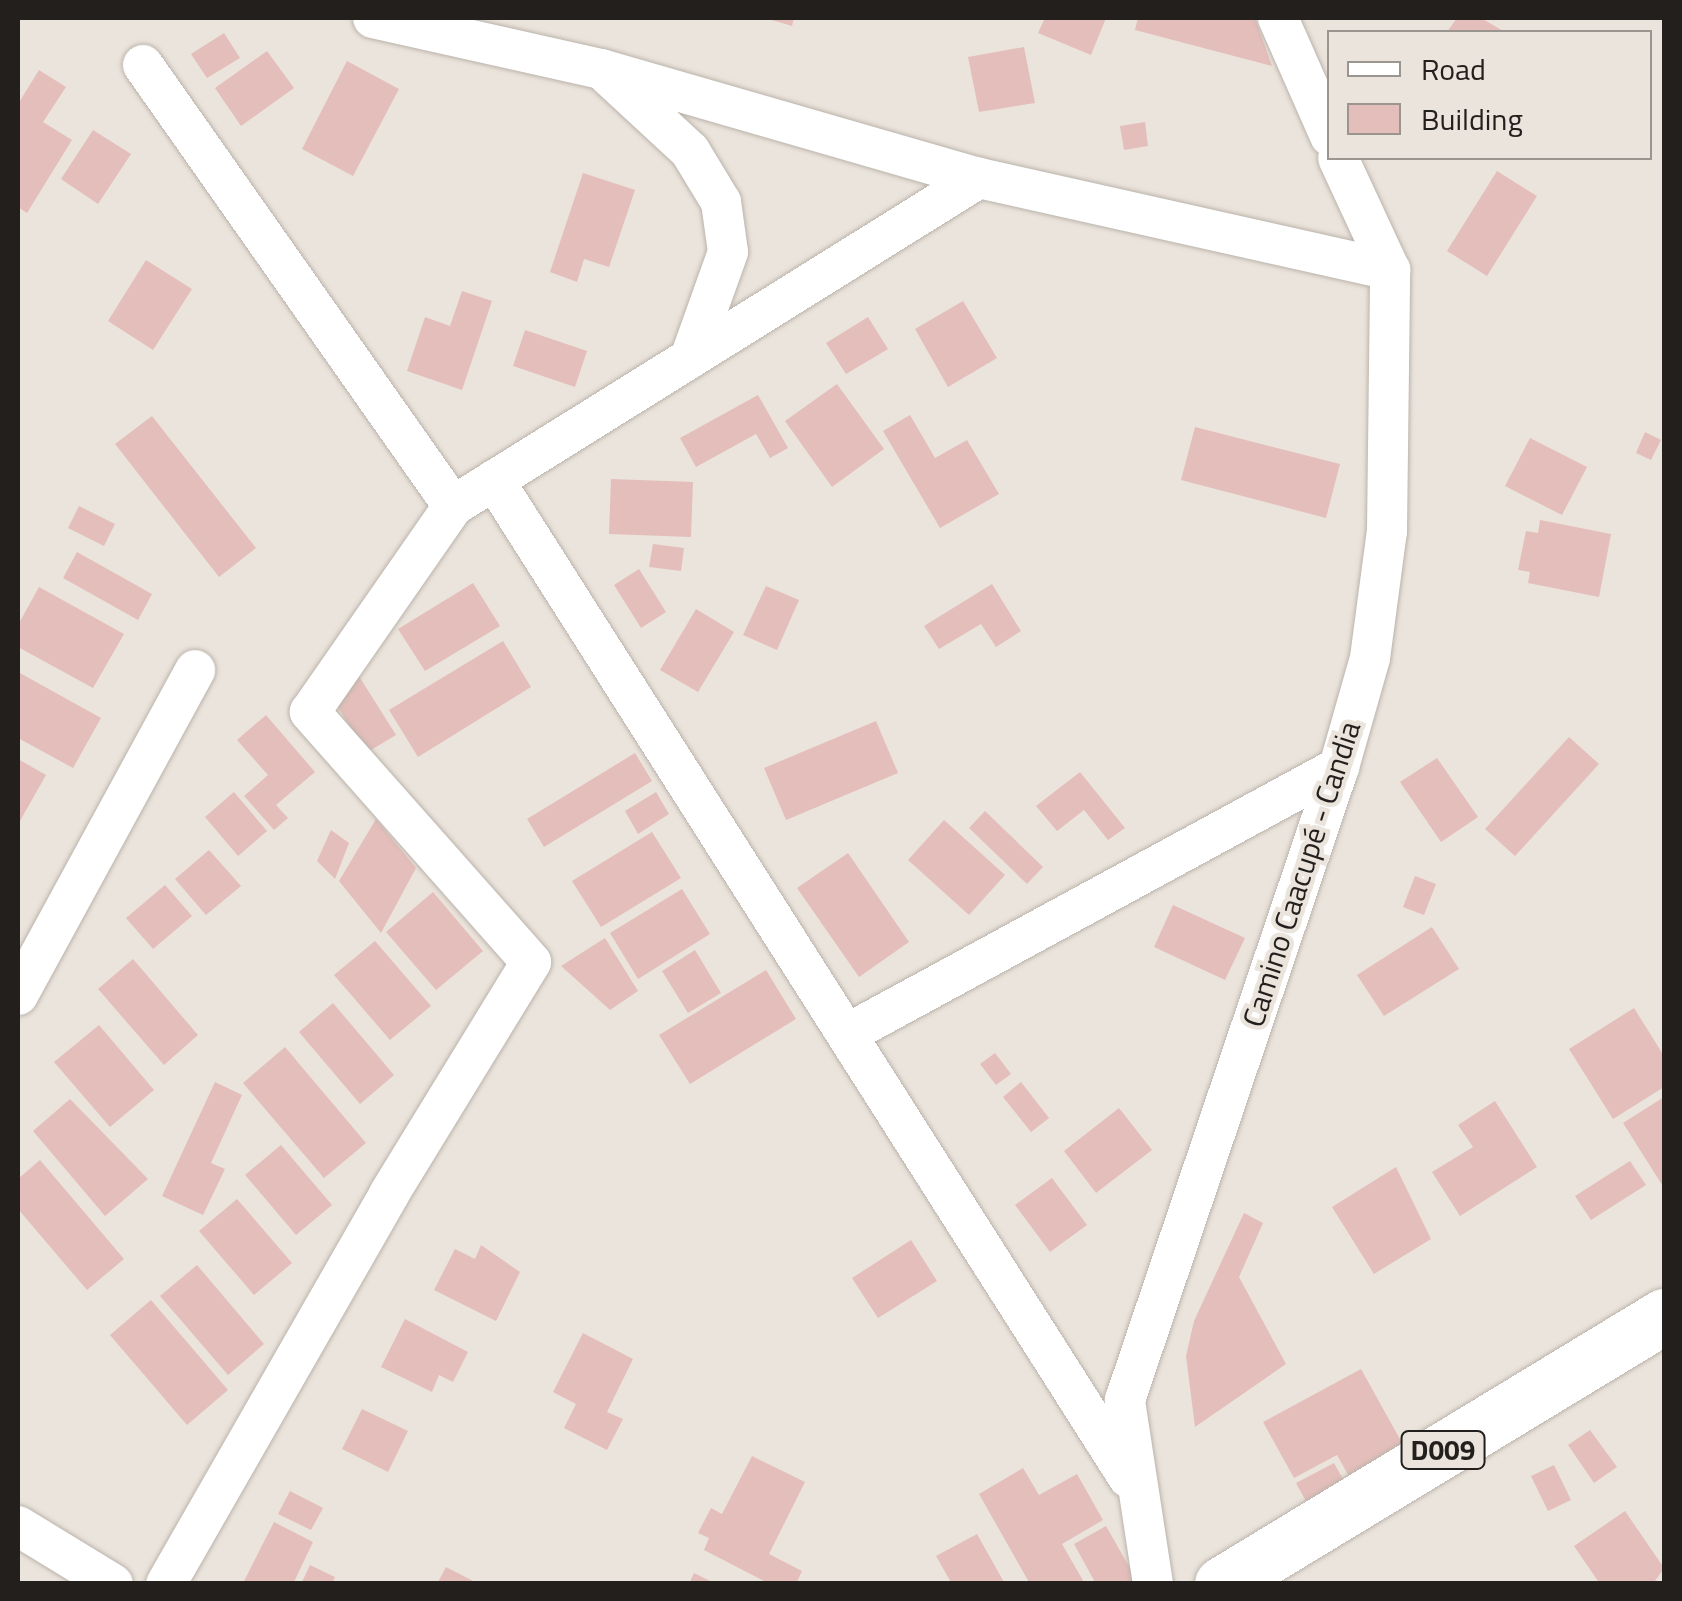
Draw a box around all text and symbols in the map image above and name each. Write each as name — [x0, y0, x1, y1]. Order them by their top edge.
legend — [1327, 30, 1652, 160]
text: Road — [1421, 46, 1486, 92]
text: Building — [1421, 96, 1523, 142]
street label: Camino Caacupé - Candia — [1235, 717, 1367, 1031]
road number: D009 — [1400, 1427, 1486, 1473]

